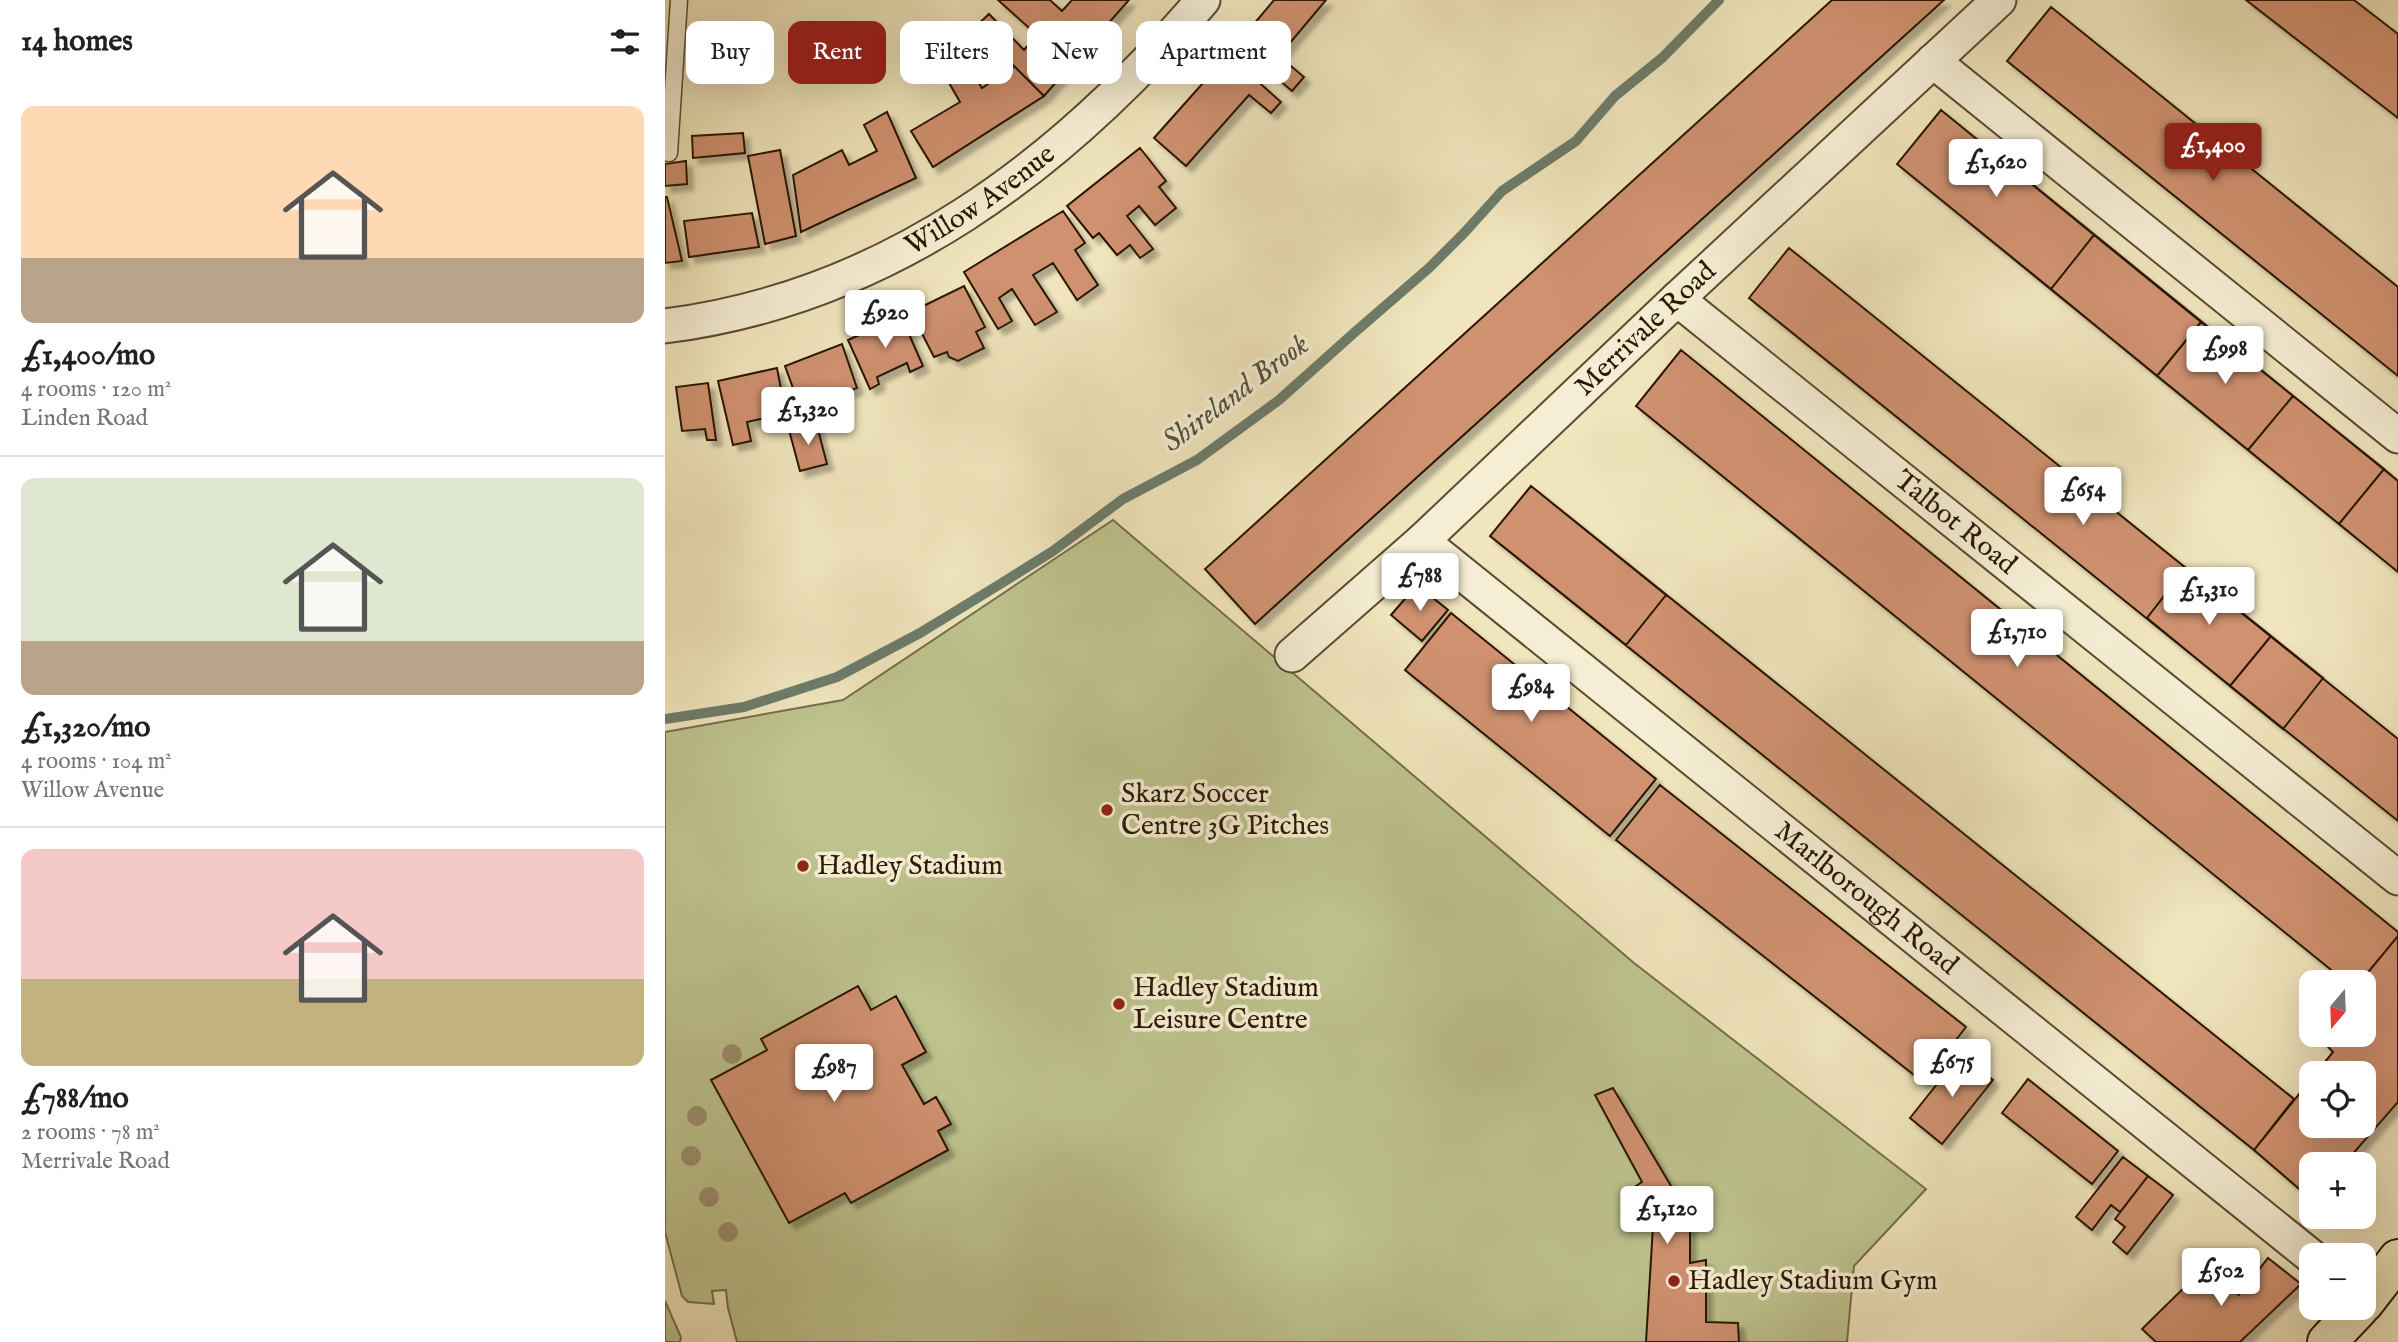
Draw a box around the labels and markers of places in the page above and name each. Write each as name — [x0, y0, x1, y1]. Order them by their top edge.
pin: £1,400 — [2156, 124, 2270, 183]
pin: £1,620 — [1939, 140, 2053, 199]
pin: £920 — [844, 290, 926, 350]
pin: £998 — [2184, 326, 2266, 386]
pin: £1,320 — [751, 388, 865, 447]
pin: £654 — [2042, 468, 2124, 527]
pin: £788 — [1379, 554, 1461, 613]
pin: £1,310 — [2152, 568, 2266, 627]
pin: £1,710 — [1960, 610, 2074, 669]
pin: £984 — [1490, 664, 1572, 724]
place label: Skarz Soccer Centre 3G Pitches — [1121, 777, 1329, 844]
marker: Skarz Soccer Centre 3G Pitches — [1099, 802, 1115, 818]
place label: Hadley Stadium — [817, 849, 1003, 884]
marker: Hadley Stadium — [795, 858, 811, 874]
place label: Hadley Stadium Leisure Centre — [1133, 971, 1319, 1038]
marker: Hadley Stadium Leisure Centre — [1111, 996, 1127, 1012]
pin: £675 — [1911, 1040, 1993, 1099]
pin: £987 — [793, 1044, 875, 1104]
pin: £1,120 — [1610, 1186, 1724, 1246]
pin: £502 — [2180, 1248, 2262, 1308]
place label: Hadley Stadium Gym — [1688, 1264, 1938, 1299]
marker: Hadley Stadium Gym — [1666, 1273, 1682, 1289]

